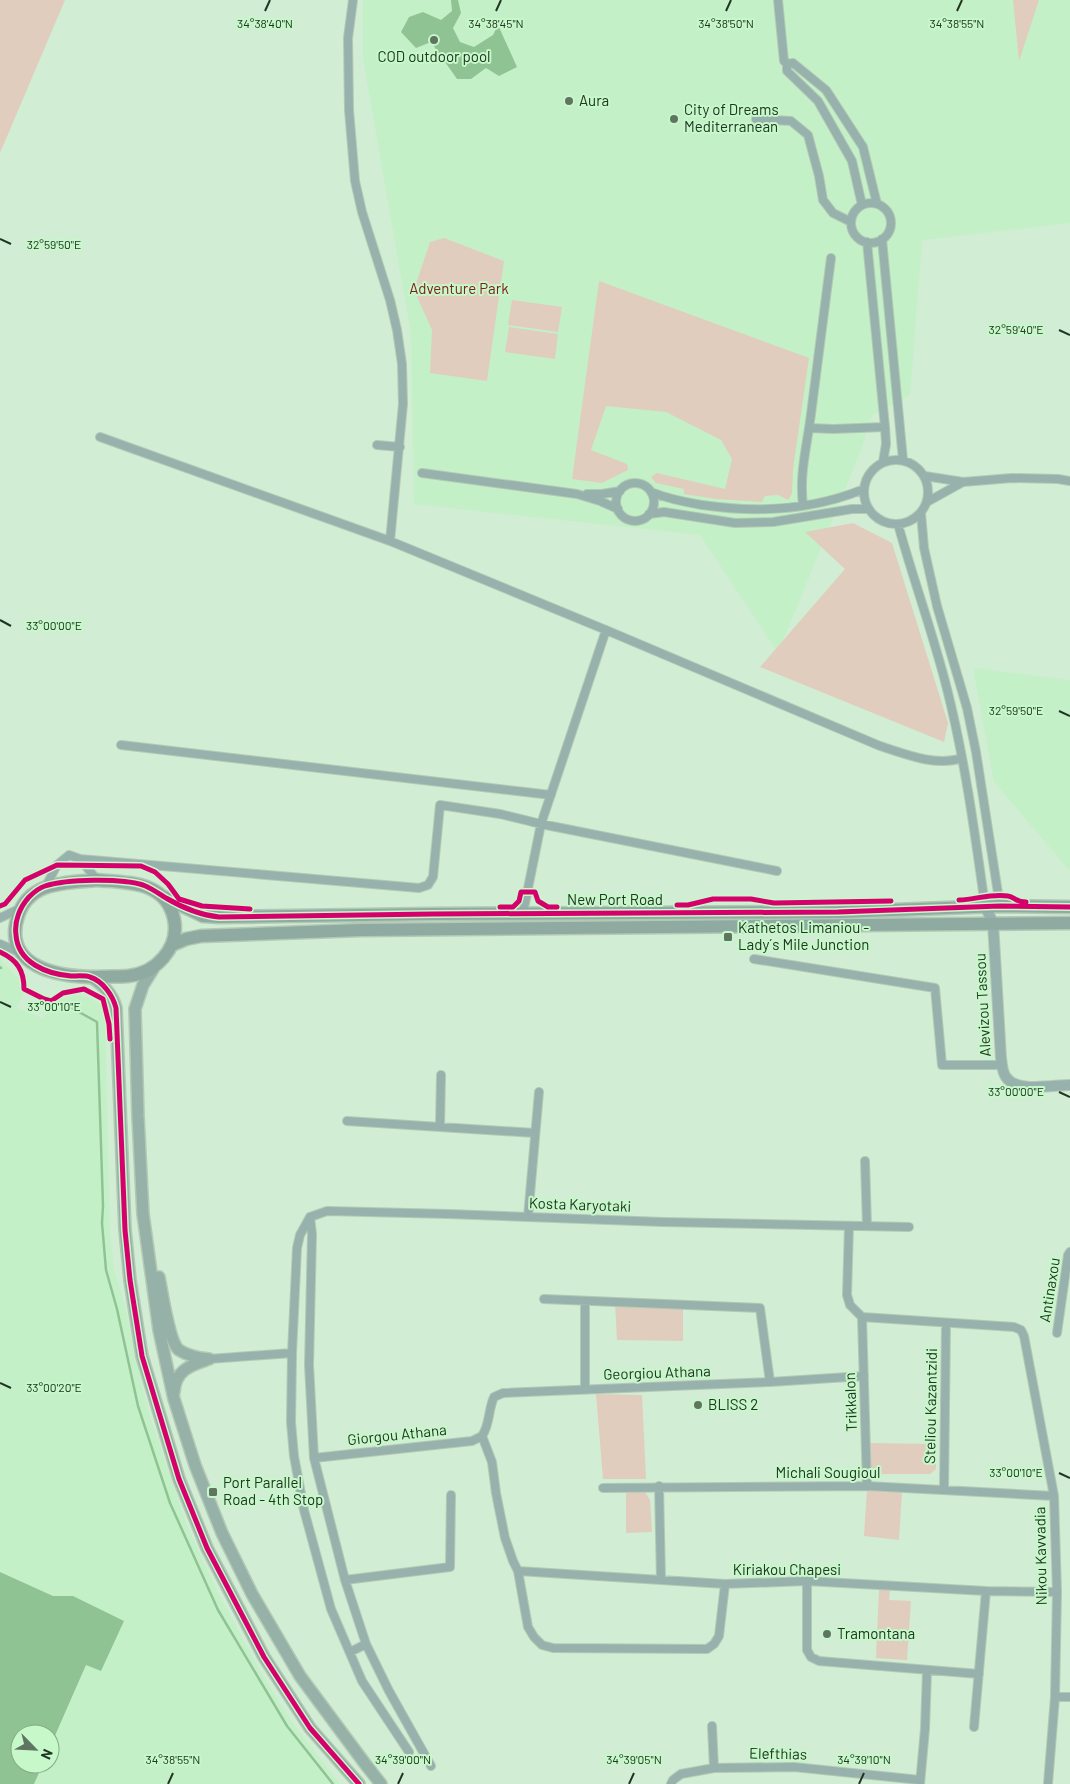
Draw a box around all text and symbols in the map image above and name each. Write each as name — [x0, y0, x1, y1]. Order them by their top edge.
text: 34°38'40"N — [237, 16, 293, 30]
text: 34°38'45"N — [468, 16, 524, 30]
text: 34°38'50"N — [698, 16, 754, 30]
text: 34°38'55"N — [930, 16, 985, 30]
marker: COD outdoor pool — [428, 34, 440, 46]
place label: COD outdoor pool — [377, 47, 491, 65]
place label: Aura — [579, 91, 609, 109]
marker: Aura — [563, 95, 575, 107]
place label: City of Dreams Mediterranean — [684, 100, 779, 135]
marker: City of Dreams Mediterranean — [668, 113, 680, 125]
text: 32°59'50"E — [27, 237, 81, 251]
park label: Adventure Park — [409, 279, 509, 297]
text: 32°59'40"E — [989, 322, 1043, 336]
text: 33°00'00"E — [26, 618, 82, 632]
text: 32°59'50"E — [989, 703, 1043, 717]
street label: New Port Road — [567, 890, 663, 908]
place label: Kathetos Limaniou - Lady´s Mile Junction — [738, 918, 869, 953]
marker: Kathetos Limaniou - Lady´s Mile Junction — [722, 931, 734, 943]
street label: Alevizou Tassou — [970, 953, 994, 1057]
text: 33°00'10"E — [27, 999, 81, 1013]
text: 33°00'00"E — [988, 1084, 1044, 1098]
street label: Kosta Karyotaki — [529, 1193, 632, 1215]
street label: Antinaxou — [1035, 1256, 1063, 1323]
street label: Steliou Kazantzidi — [920, 1348, 940, 1464]
street label: Georgiou Athana — [603, 1361, 711, 1383]
street label: Trikkalon — [840, 1372, 860, 1432]
text: 33°00'20"E — [26, 1380, 82, 1394]
place label: BLISS 2 — [708, 1395, 758, 1413]
marker: BLISS 2 — [692, 1399, 704, 1411]
street label: Giorgou Athana — [346, 1420, 447, 1448]
street label: Michali Sougioul — [776, 1463, 880, 1481]
text: 33°00'10"E — [989, 1465, 1043, 1479]
place label: Port Parallel Road - 4th Stop — [223, 1473, 323, 1508]
marker: Port Parallel Road - 4th Stop — [207, 1486, 219, 1498]
street label: Nikou Kavvadia — [1030, 1507, 1050, 1605]
street label: Kiriakou Chapesi — [733, 1560, 841, 1578]
place label: Tramontana — [837, 1624, 915, 1642]
marker: Tramontana — [821, 1628, 833, 1640]
north arrow — [10, 1724, 60, 1774]
street label: Elefthias — [749, 1743, 807, 1763]
text: N — [38, 1747, 57, 1762]
text: 34°38'55"N — [146, 1752, 201, 1766]
text: 34°39'00"N — [375, 1752, 431, 1766]
text: 34°39'05"N — [606, 1752, 662, 1766]
text: 34°39'10"N — [837, 1752, 891, 1766]

